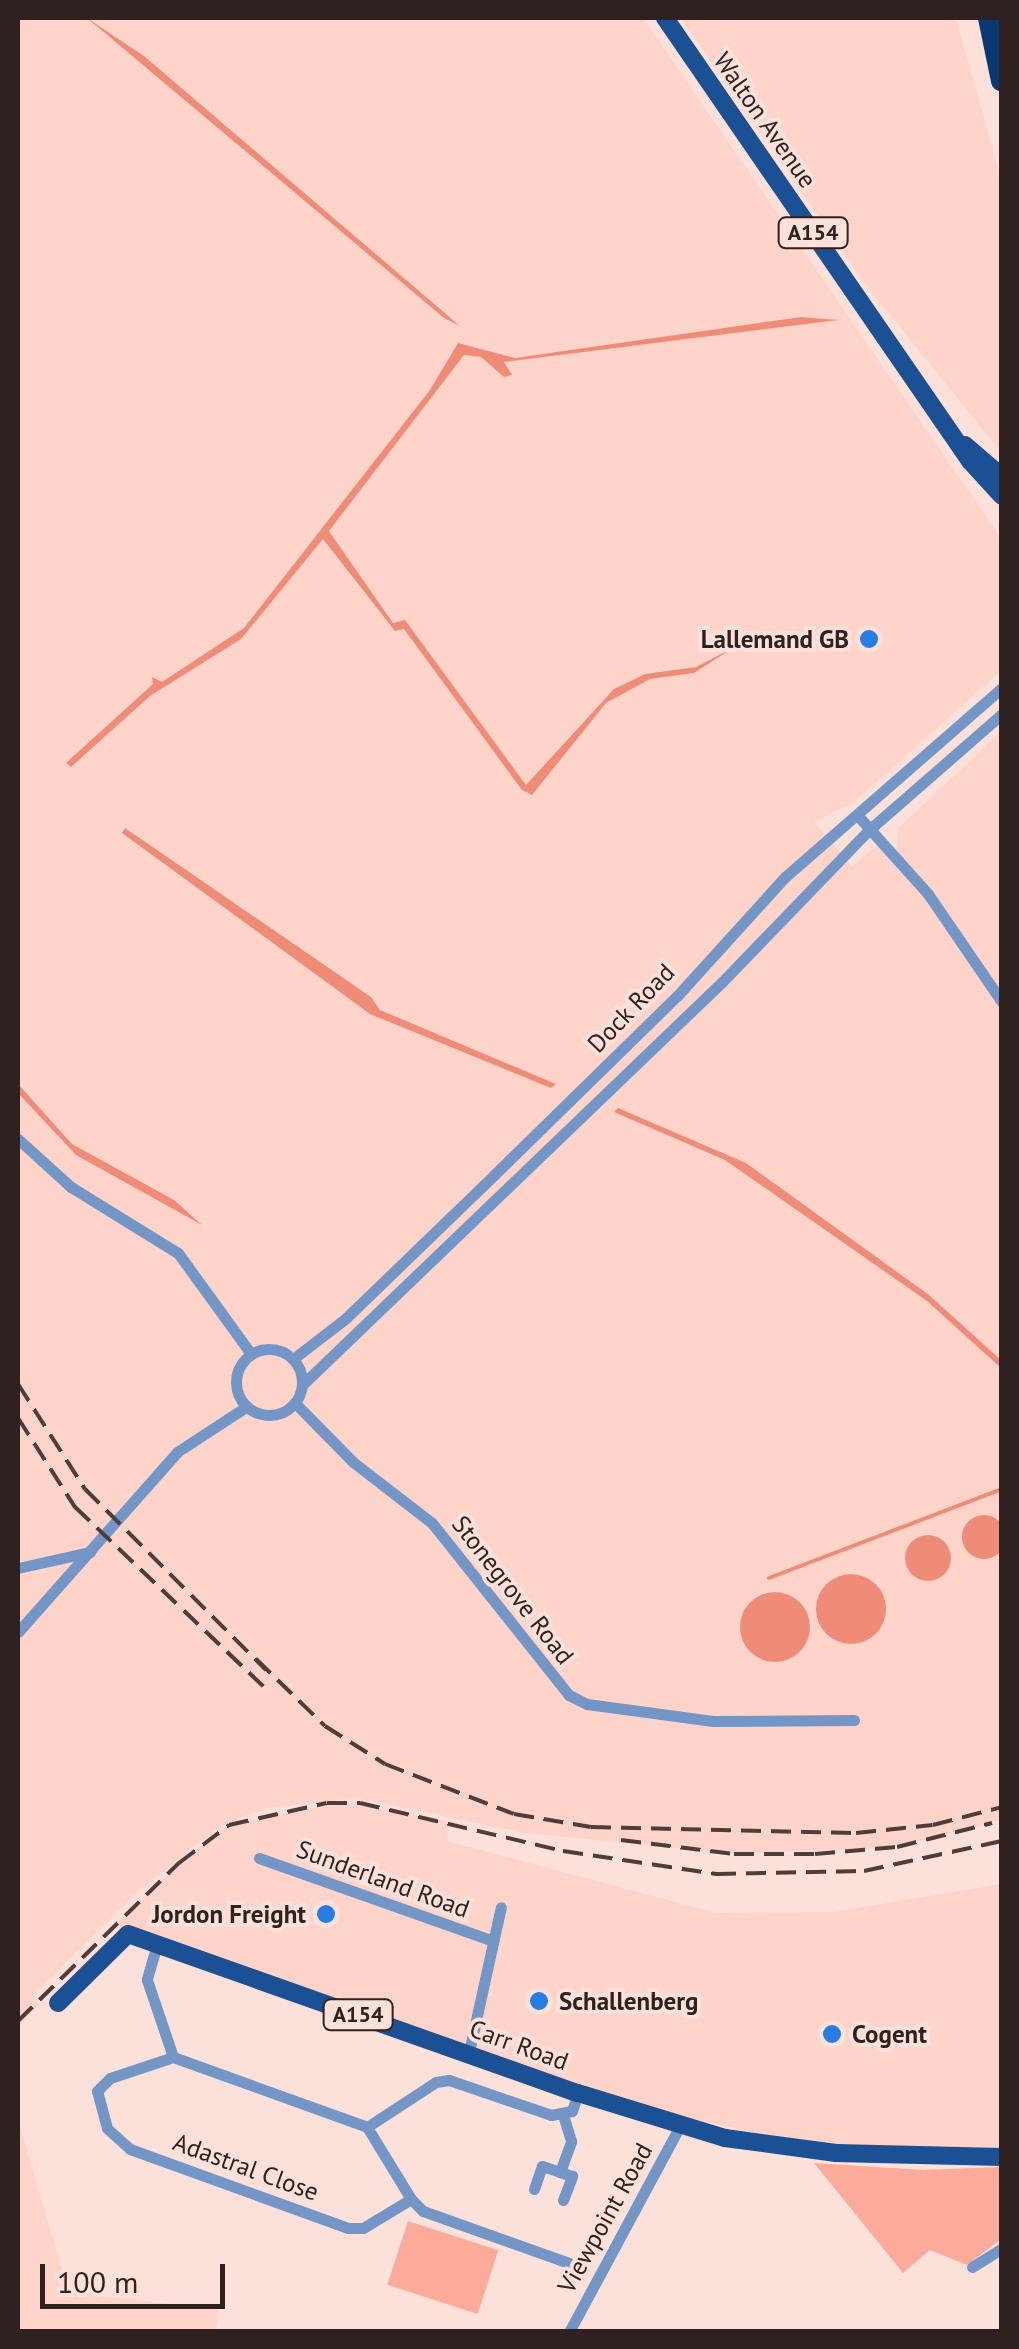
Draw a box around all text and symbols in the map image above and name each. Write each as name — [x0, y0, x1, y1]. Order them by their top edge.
street label: Walton Avenue — [707, 46, 823, 194]
road number: A154 — [776, 216, 850, 250]
place label: Lallemand GB — [700, 624, 849, 654]
marker: Lallemand GB — [858, 628, 880, 650]
street label: Dock Road — [581, 957, 681, 1059]
street label: Stonegrove Road — [446, 1510, 580, 1670]
street label: Sunderland Road — [293, 1834, 473, 1924]
place label: Jordon Freight — [152, 1899, 306, 1929]
marker: Jordon Freight — [315, 1903, 337, 1925]
place label: Schallenberg — [559, 1986, 698, 2016]
marker: Schallenberg — [528, 1990, 550, 2012]
road number: A154 — [320, 1998, 396, 2032]
street label: Carr Road — [466, 2013, 572, 2077]
place label: Cogent — [852, 2019, 927, 2049]
marker: Cogent — [821, 2023, 843, 2045]
street label: Adastral Close — [169, 2127, 323, 2207]
street label: Viewpoint Road — [551, 2138, 659, 2298]
scale bar — [45, 2244, 230, 2306]
text: 100 m — [57, 2262, 138, 2301]

